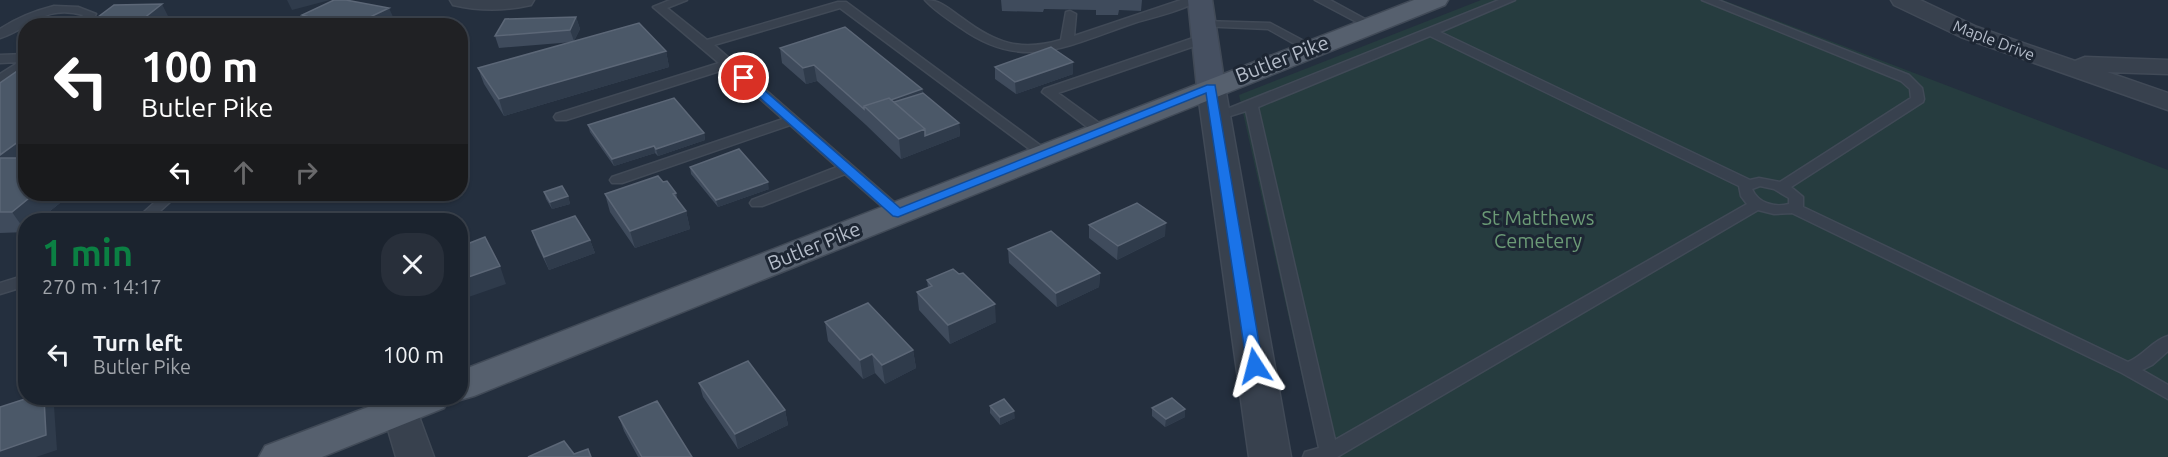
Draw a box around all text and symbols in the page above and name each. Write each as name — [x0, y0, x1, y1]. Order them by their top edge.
street label: Maple Drive — [1951, 16, 2037, 64]
street label: Butler Pike — [1232, 30, 1332, 87]
icon: left — [42, 42, 120, 120]
text: 100 m — [141, 43, 258, 90]
pin — [718, 52, 769, 103]
icon: arrive — [727, 61, 760, 94]
text: Butler Pike — [141, 92, 273, 122]
icon: left — [164, 156, 197, 189]
icon: ahead — [227, 156, 260, 189]
icon: right — [290, 156, 323, 189]
park label: St Matthews Cemetery — [1482, 206, 1594, 252]
street label: Butler Pike — [764, 217, 864, 275]
text: 1 min — [42, 232, 133, 273]
button: close — [381, 233, 444, 296]
text: 270 m · 14:17 — [42, 275, 162, 298]
text: Turn left — [93, 330, 183, 355]
position arrow — [1223, 334, 1287, 398]
icon: left — [42, 338, 75, 371]
text: 100 m — [383, 342, 444, 367]
text: Butler Pike — [93, 355, 191, 378]

